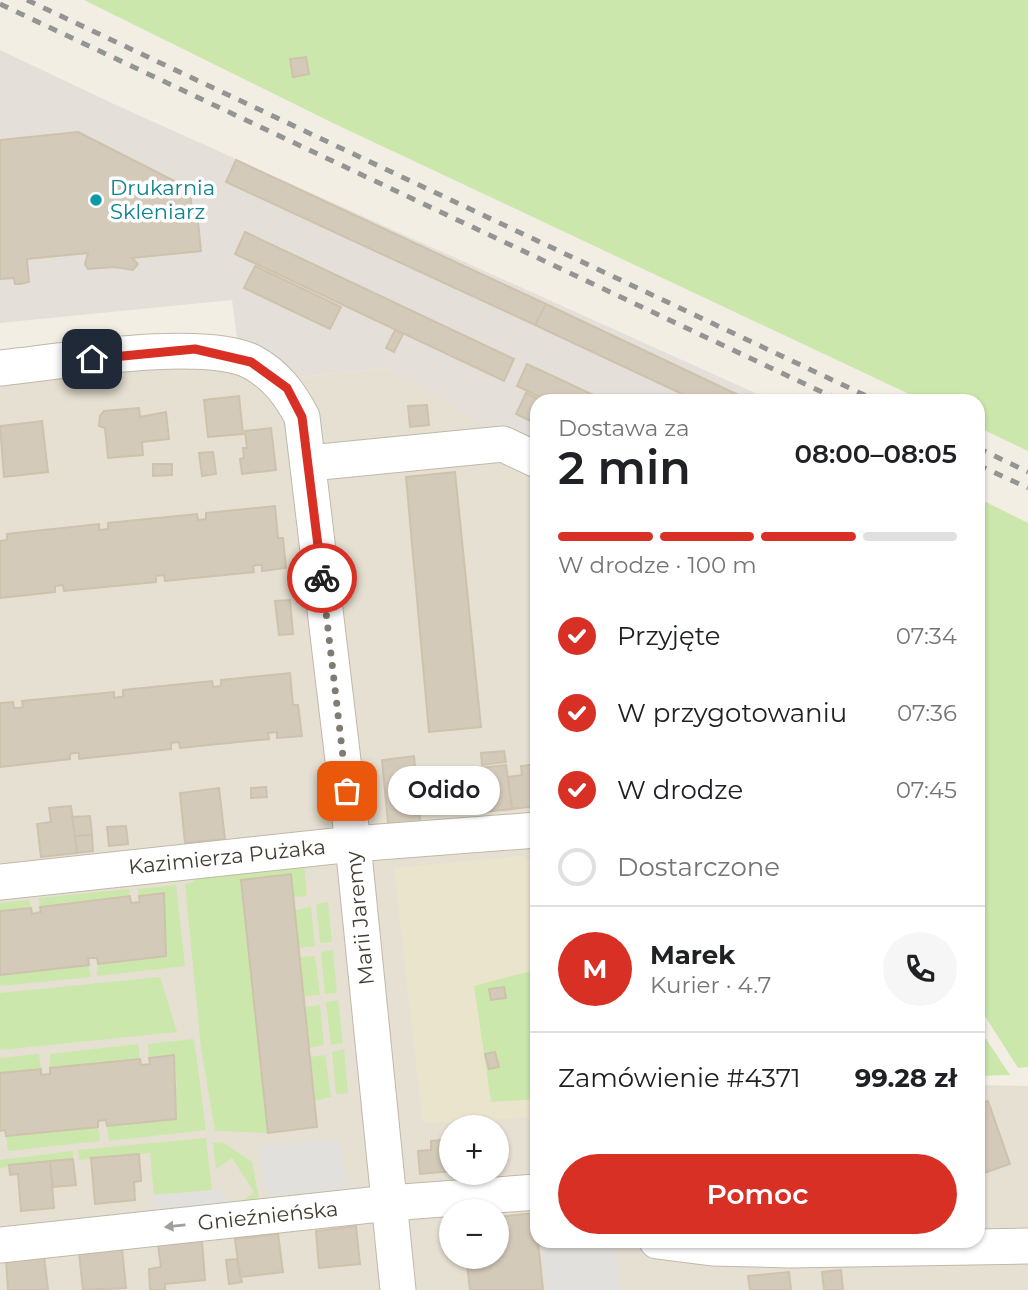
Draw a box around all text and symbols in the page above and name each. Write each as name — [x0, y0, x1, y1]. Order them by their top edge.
place label: Drukarnia Skleniarz — [110, 175, 215, 224]
marker: Drukarnia Skleniarz — [88, 192, 104, 208]
pin — [62, 329, 122, 389]
icon: home — [73, 340, 111, 378]
text: Dostawa za — [558, 414, 690, 442]
text: 08:00–08:05 — [794, 438, 957, 470]
text: 2 min — [558, 439, 691, 496]
courier — [287, 543, 357, 613]
text: W drodze · 100 m — [558, 551, 757, 579]
icon: bike — [303, 559, 341, 597]
icon: check — [558, 617, 596, 655]
text: Przyjęte — [617, 620, 720, 652]
text: 07:34 — [896, 622, 957, 650]
icon: check — [558, 694, 596, 732]
text: W przygotowaniu — [617, 697, 847, 729]
text: 07:36 — [897, 699, 957, 727]
pin — [317, 761, 377, 821]
callout: Odido — [389, 766, 501, 816]
icon: check — [558, 771, 596, 809]
icon: bag — [328, 772, 366, 810]
text: W drodze — [617, 774, 743, 806]
text: Odido — [408, 776, 480, 804]
text: 07:45 — [896, 776, 957, 804]
street label: Kazimierza Pużaka — [127, 834, 327, 879]
street label: Marii Jaremy — [340, 849, 379, 986]
text: Dostarczone — [617, 851, 780, 883]
button: phone — [883, 932, 957, 1006]
text: Marek — [650, 939, 735, 971]
text: M — [583, 953, 607, 985]
text: Kurier · 4.7 — [650, 971, 771, 999]
text: Zamówienie #4371 — [558, 1062, 801, 1094]
text: 99.28 zł — [855, 1062, 957, 1094]
map controls — [439, 1115, 509, 1269]
button: + — [439, 1115, 509, 1185]
button: Pomoc — [558, 1154, 957, 1234]
street label: Gnieźnieńska — [196, 1196, 339, 1235]
button: − — [439, 1199, 509, 1269]
one-way arrow — [163, 1221, 185, 1232]

